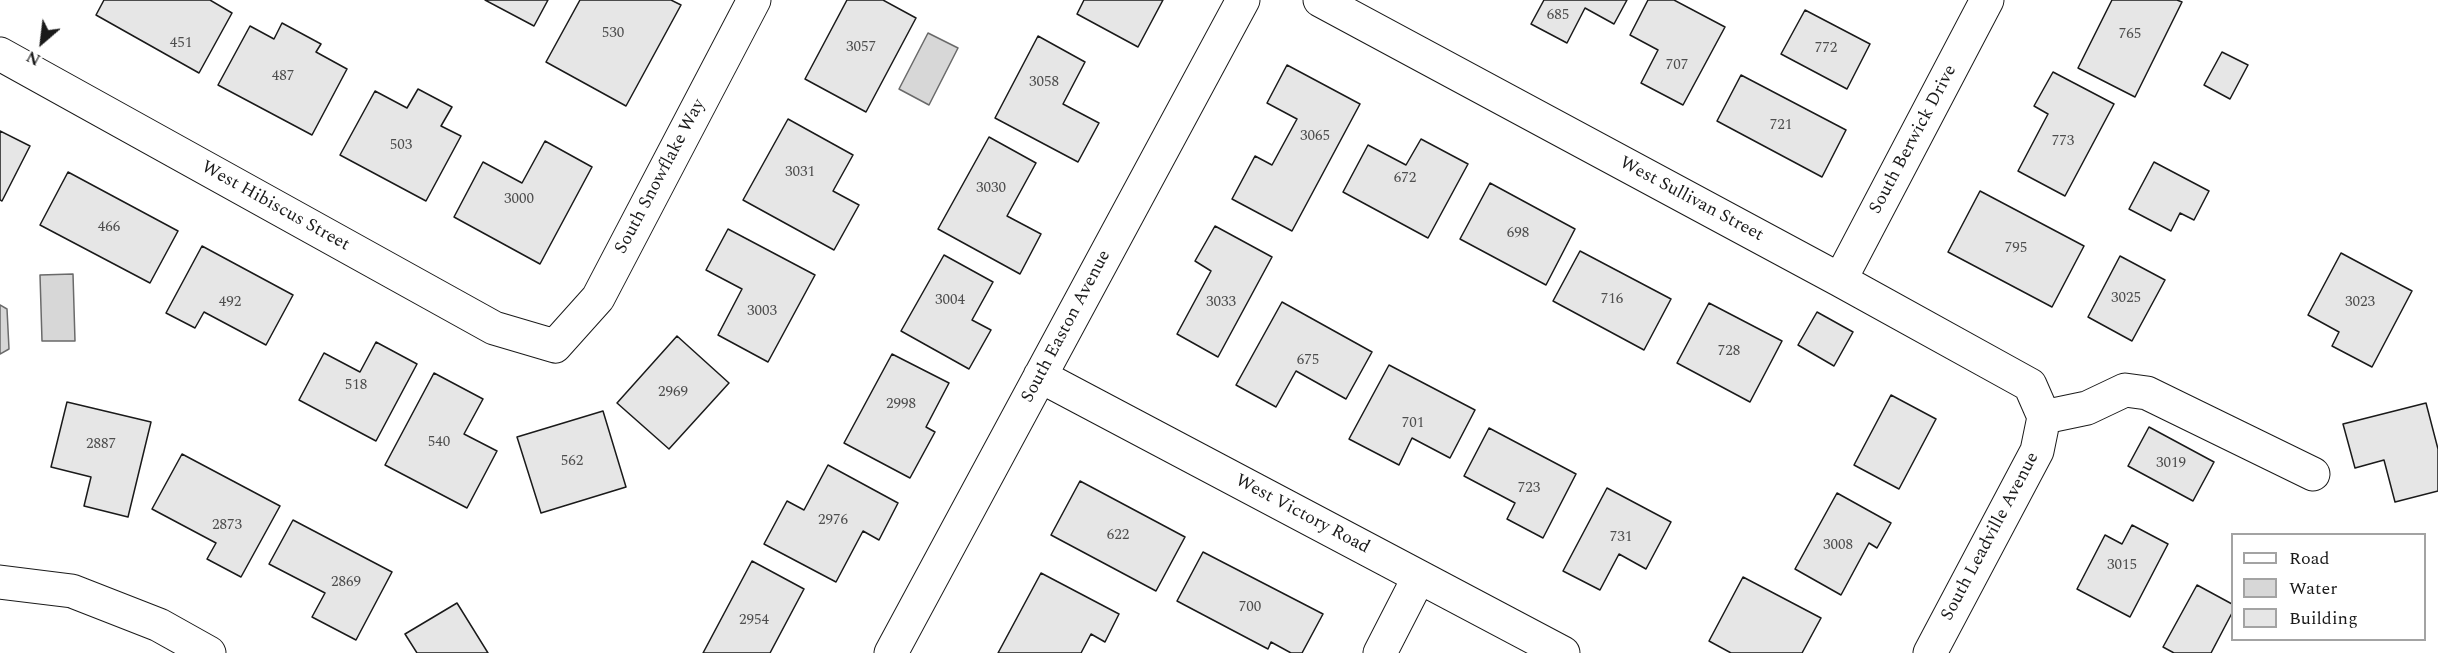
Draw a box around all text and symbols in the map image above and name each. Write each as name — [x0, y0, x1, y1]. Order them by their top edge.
house number: 685 — [1547, 7, 1569, 25]
north arrow — [12, 12, 72, 72]
house number: 530 — [602, 25, 624, 43]
house number: 765 — [2119, 26, 2141, 44]
house number: 451 — [170, 35, 192, 53]
house number: 3057 — [846, 39, 876, 57]
house number: 772 — [1815, 40, 1837, 58]
text: N — [22, 44, 45, 72]
house number: 707 — [1666, 57, 1688, 75]
street label: South Berwick Drive — [1866, 62, 1962, 218]
house number: 487 — [272, 68, 294, 86]
house number: 3058 — [1029, 74, 1059, 92]
street label: South Snowflake Way — [611, 96, 711, 258]
house number: 721 — [1770, 117, 1792, 135]
house number: 3065 — [1300, 128, 1330, 146]
house number: 773 — [2052, 133, 2074, 151]
house number: 503 — [390, 137, 412, 155]
street label: West Sullivan Street — [1615, 153, 1767, 247]
street label: West Hibiscus Street — [197, 157, 353, 257]
house number: 3031 — [785, 164, 815, 182]
house number: 672 — [1394, 170, 1416, 188]
house number: 3030 — [976, 180, 1006, 198]
house number: 3000 — [504, 191, 534, 209]
house number: 466 — [98, 219, 120, 237]
house number: 698 — [1507, 225, 1529, 243]
house number: 795 — [2005, 240, 2027, 258]
street label: South Easton Avenue — [1018, 247, 1116, 407]
house number: 3025 — [2111, 290, 2141, 308]
house number: 716 — [1601, 291, 1623, 309]
house number: 3004 — [935, 292, 965, 310]
house number: 492 — [219, 294, 241, 312]
house number: 3033 — [1206, 294, 1236, 312]
house number: 3023 — [2345, 294, 2375, 312]
house number: 3003 — [747, 303, 777, 321]
house number: 728 — [1718, 343, 1740, 361]
house number: 675 — [1297, 352, 1319, 370]
house number: 518 — [345, 377, 367, 395]
house number: 2969 — [658, 384, 688, 402]
house number: 2998 — [886, 396, 916, 414]
house number: 701 — [1402, 415, 1424, 433]
house number: 540 — [428, 434, 450, 452]
house number: 2887 — [86, 436, 116, 454]
street label: South Leadville Avenue — [1937, 449, 2045, 625]
house number: 562 — [561, 453, 583, 471]
house number: 3019 — [2156, 455, 2186, 473]
street label: West Victory Road — [1231, 470, 1373, 560]
house number: 723 — [1518, 480, 1540, 498]
house number: 2976 — [818, 512, 848, 530]
house number: 2873 — [212, 517, 242, 535]
house number: 622 — [1107, 527, 1129, 545]
house number: 731 — [1610, 529, 1632, 547]
legend — [2231, 533, 2426, 641]
house number: 3008 — [1823, 537, 1853, 555]
text: Road — [2289, 545, 2330, 572]
house number: 3015 — [2107, 557, 2137, 575]
house number: 2869 — [331, 574, 361, 592]
text: Water — [2289, 575, 2337, 602]
house number: 700 — [1239, 599, 1261, 617]
text: Building — [2289, 605, 2358, 632]
house number: 2954 — [739, 612, 769, 630]

